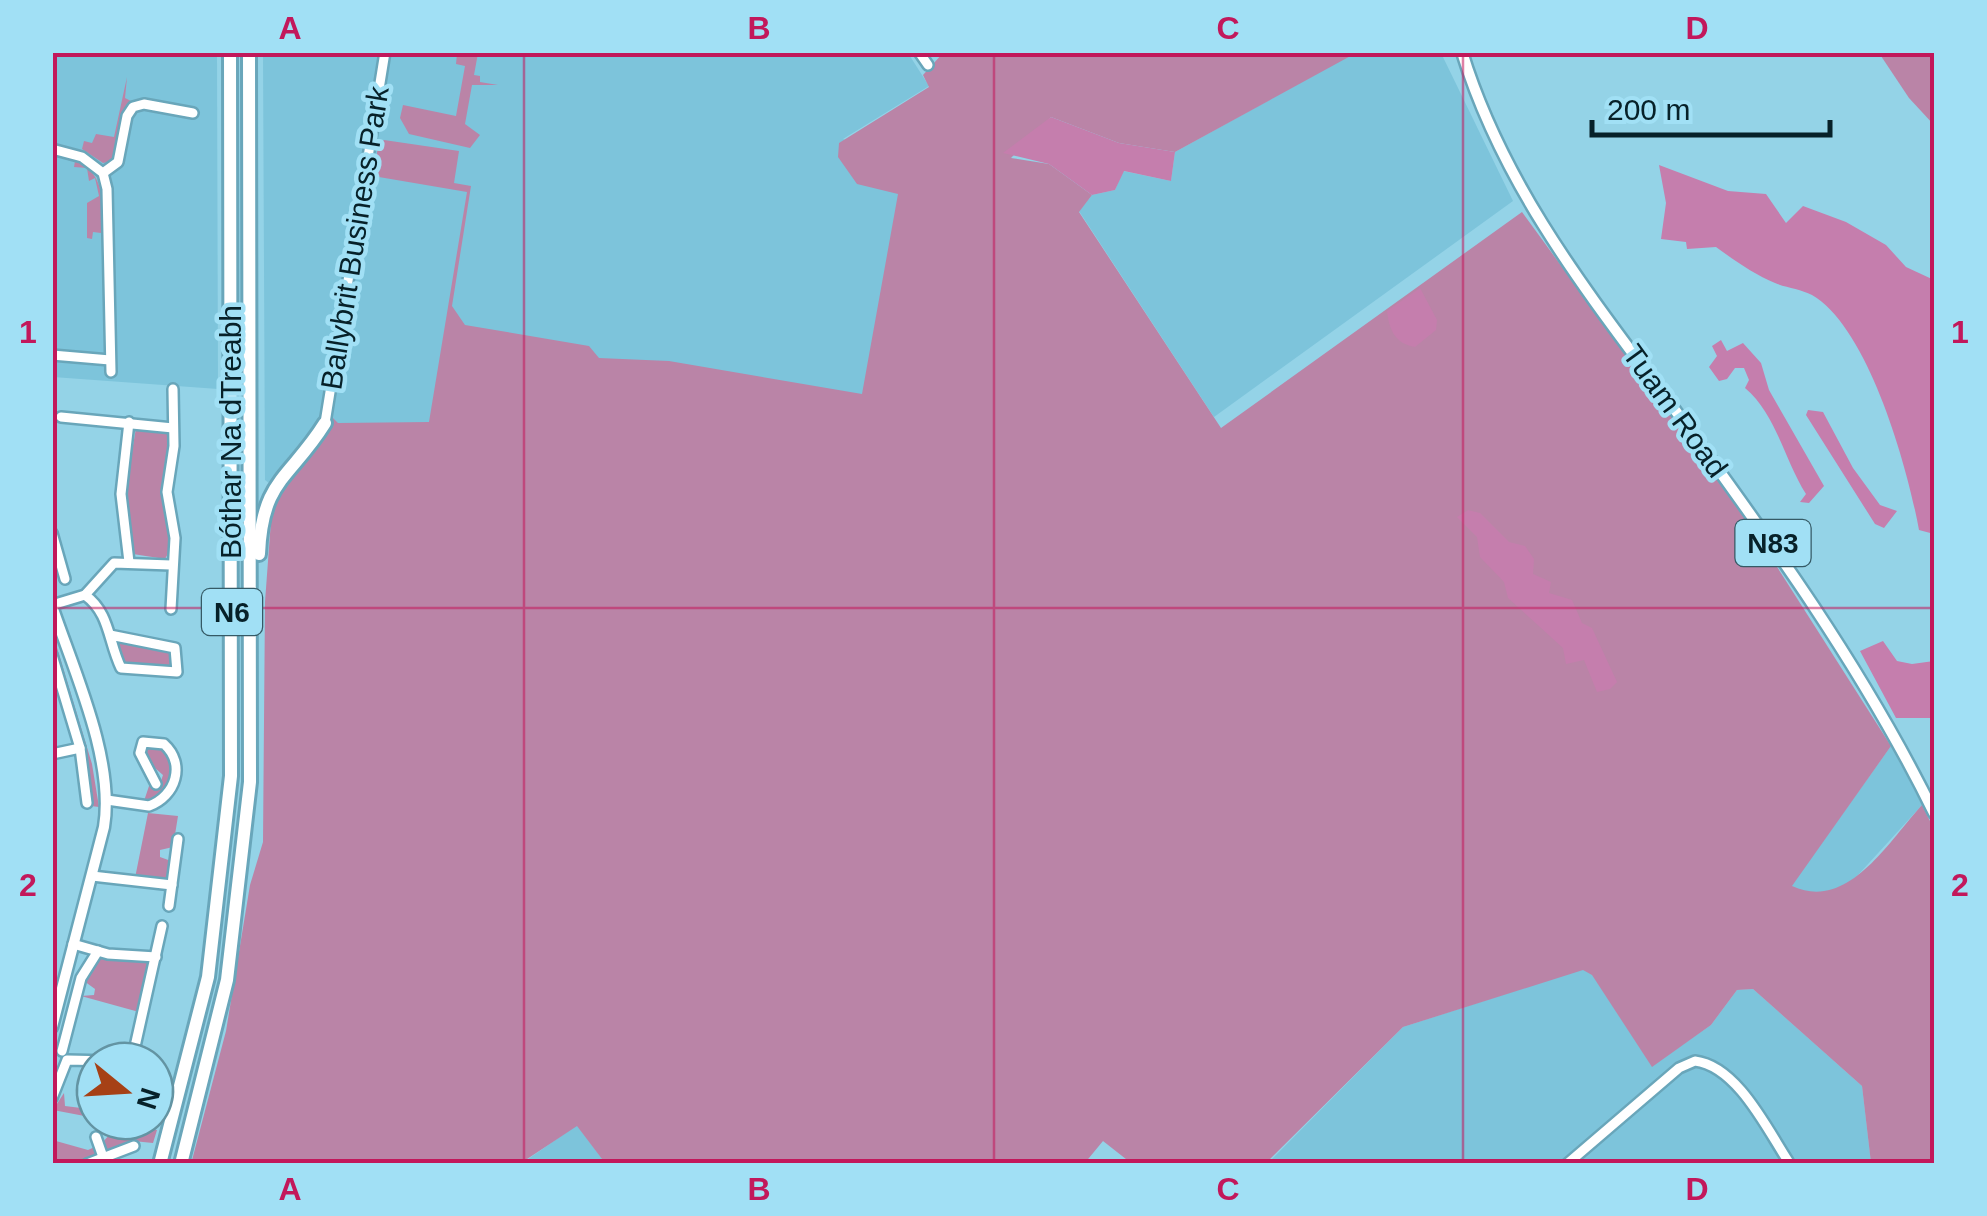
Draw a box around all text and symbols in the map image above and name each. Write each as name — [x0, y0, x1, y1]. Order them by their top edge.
text: A — [278, 10, 302, 46]
text: B — [747, 10, 771, 46]
text: C — [1216, 10, 1240, 46]
text: D — [1685, 10, 1709, 46]
scale bar — [1592, 75, 1830, 137]
street label: Ballybrit Business Park — [314, 83, 395, 392]
text: 200 m — [1607, 93, 1690, 126]
street label: Bóthar Na dTreabh — [214, 305, 247, 559]
text: 1 — [19, 314, 37, 350]
text: 1 — [1951, 314, 1969, 350]
street label: Tuam Road — [1616, 338, 1734, 483]
road number: N83 — [1736, 520, 1810, 566]
road number: N6 — [202, 589, 262, 635]
text: 2 — [19, 867, 37, 903]
text: 2 — [1951, 867, 1969, 903]
north arrow — [75, 1041, 175, 1141]
text: N — [130, 1084, 166, 1113]
text: A — [278, 1171, 302, 1207]
text: B — [747, 1171, 771, 1207]
text: C — [1216, 1171, 1240, 1207]
text: D — [1685, 1171, 1709, 1207]

